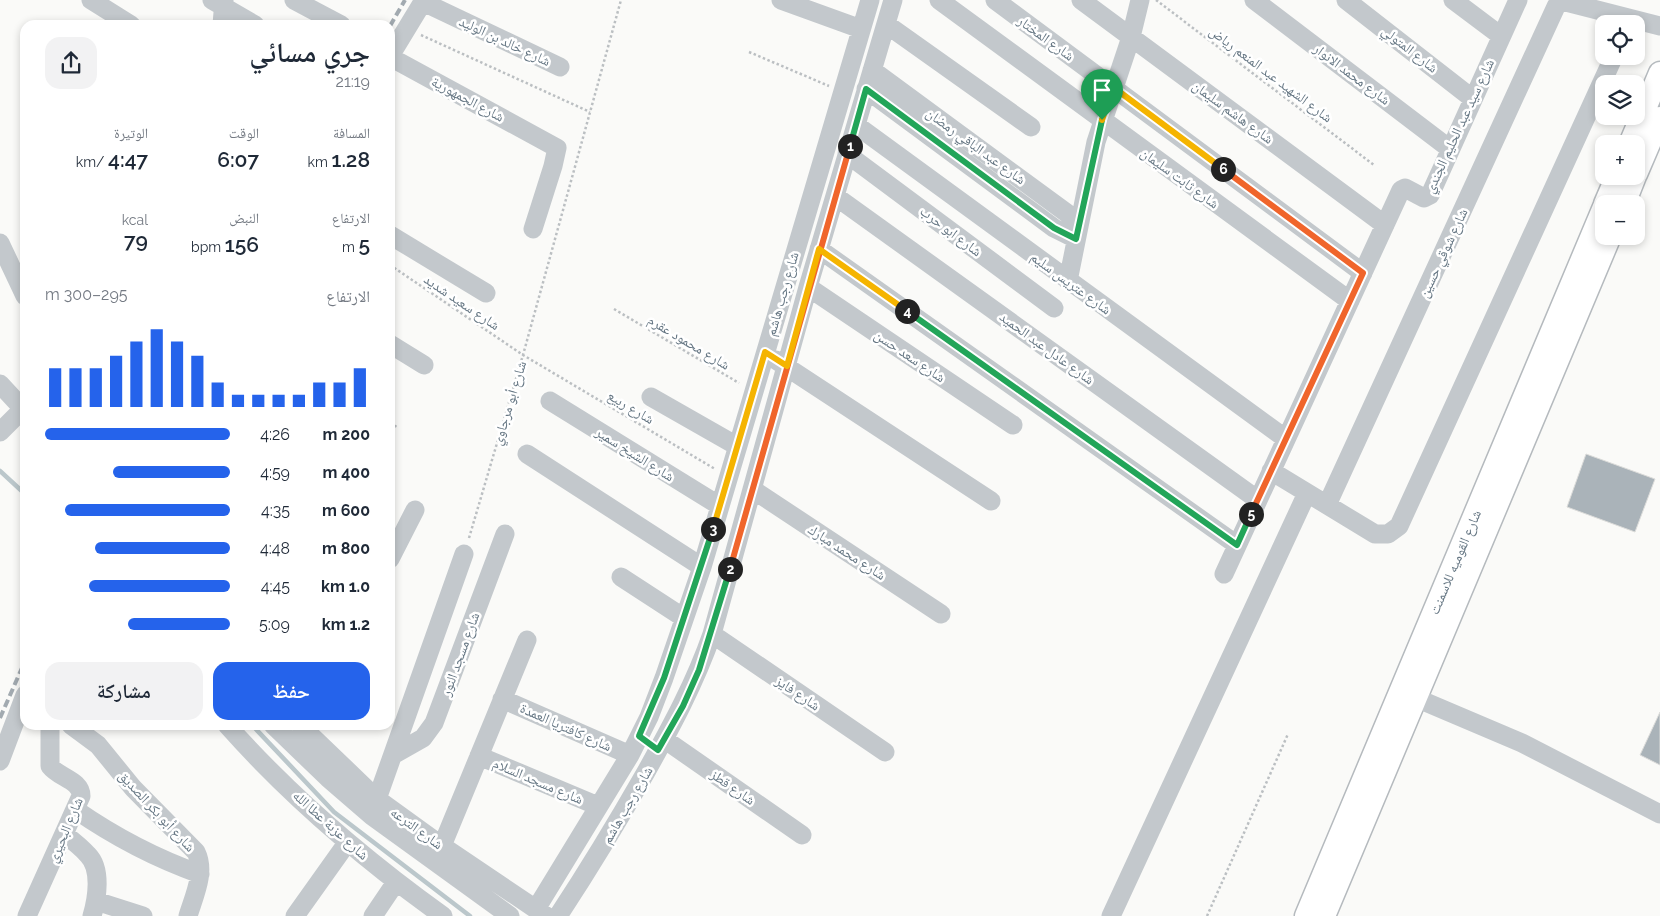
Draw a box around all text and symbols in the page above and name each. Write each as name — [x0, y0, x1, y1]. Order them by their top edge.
street label: شارع المختار — [1013, 12, 1077, 65]
street label: شارع خالد بن الوليد — [456, 13, 553, 71]
map controls — [1595, 15, 1645, 245]
button: locate — [1595, 15, 1645, 65]
street label: شارع المتولي — [1377, 22, 1441, 79]
street label: شارع الشهيد عبد المنعم رياض — [1205, 23, 1336, 127]
text: جري مسائي — [249, 36, 370, 69]
button: share — [45, 37, 97, 89]
street label: شارع محمد الانوار — [1309, 39, 1393, 110]
street label: شارع سيد عبد الحليم الجندي — [1421, 56, 1500, 197]
pin — [1081, 69, 1123, 120]
text: 21:19 — [336, 72, 370, 91]
street label: شارع الجمهورية — [428, 73, 507, 127]
button: layers — [1595, 75, 1645, 125]
icon: arrive — [1088, 76, 1116, 104]
street label: شارع هاشم سليمان — [1188, 77, 1277, 148]
street label: شارع عبد الباقي رمضان — [921, 105, 1029, 190]
text: الوتيرة — [114, 125, 148, 141]
text: الوقت — [229, 125, 259, 141]
text: المسافة — [333, 125, 370, 141]
pin: 1 — [838, 134, 862, 158]
button: + — [1595, 135, 1645, 185]
text: 1 — [847, 138, 854, 154]
street label: شارع ثابت سليمان — [1137, 144, 1222, 213]
text: 4:47 — [108, 147, 148, 172]
text: 6:07 — [217, 147, 259, 172]
text: 1.28 — [331, 147, 370, 172]
text: /km — [76, 154, 108, 170]
text: km — [308, 154, 331, 170]
pin: 6 — [1210, 156, 1236, 182]
text: 6 — [1219, 161, 1228, 177]
button: − — [1595, 195, 1645, 245]
street label: شارع ابو حرب — [916, 203, 985, 261]
street label: شارع شوقي حسين — [1415, 206, 1474, 302]
text: النبض — [229, 210, 259, 226]
text: الارتفاع — [332, 210, 370, 226]
text: kcal — [122, 212, 148, 228]
text: 79 — [124, 228, 148, 253]
text: 156 — [225, 232, 259, 257]
text: 5 — [358, 232, 370, 257]
text: bpm — [191, 239, 225, 255]
text: m — [342, 239, 358, 255]
street label: شارع عتريس سليم — [1026, 248, 1114, 319]
street label: شارع رجب هاشم — [762, 250, 804, 338]
street label: شارع سعيد شديد — [420, 271, 503, 335]
text: 295–300 m — [45, 285, 128, 304]
text: الارتفاع — [326, 287, 370, 306]
pin: 4 — [894, 298, 920, 324]
text: 4 — [904, 303, 912, 319]
street label: شارع عادل عبد الحميد — [995, 308, 1097, 389]
street label: شارع محمود عقرم — [644, 311, 733, 374]
street label: شارع سعد حسن — [871, 327, 948, 387]
street label: شارع أبو مرجاوي — [489, 359, 533, 448]
street label: شارع ربيع — [604, 387, 657, 429]
street label: شارع الشيخ سمير — [591, 423, 677, 486]
text: 4:26 — [260, 425, 290, 444]
text: 200 m — [323, 425, 370, 444]
text: 4:59 — [260, 463, 290, 482]
text: 400 m — [322, 463, 370, 482]
text: 4:35 — [261, 501, 290, 520]
text: 600 m — [322, 501, 370, 520]
pin: 5 — [1238, 502, 1264, 526]
text: 5 — [1248, 506, 1255, 522]
street label: شارع القوميه للاسمنت — [1426, 507, 1486, 617]
pin: 3 — [700, 516, 726, 542]
text: 3 — [710, 521, 717, 537]
street label: شارع محمد مبارك — [804, 521, 889, 585]
text: 4:48 — [260, 539, 290, 558]
text: 800 m — [322, 539, 370, 558]
pin: 2 — [718, 556, 742, 582]
text: 2 — [727, 561, 734, 577]
text: 4:45 — [261, 577, 290, 596]
text: 1.0 km — [321, 577, 370, 596]
street label: شارع مسجد النور — [437, 610, 484, 700]
text: 5:09 — [259, 615, 290, 634]
text: 1.2 km — [322, 615, 370, 634]
button: مشاركة — [45, 662, 203, 720]
button: حفظ — [213, 662, 370, 720]
street label: شارع فايز — [771, 672, 823, 715]
street label: شارع كافتريا العمدة — [517, 700, 614, 756]
street label: شارع مسجد السلام — [490, 755, 585, 809]
street label: شارع رجب هاشم — [598, 763, 657, 848]
street label: شارع قطز — [706, 765, 758, 810]
street label: شارع أبو بكر الصديق — [114, 767, 199, 856]
street label: شارع عزبة عطا الله — [289, 787, 372, 864]
street label: شارع البحيري — [44, 795, 89, 866]
street label: شارع الترعه — [387, 804, 446, 854]

